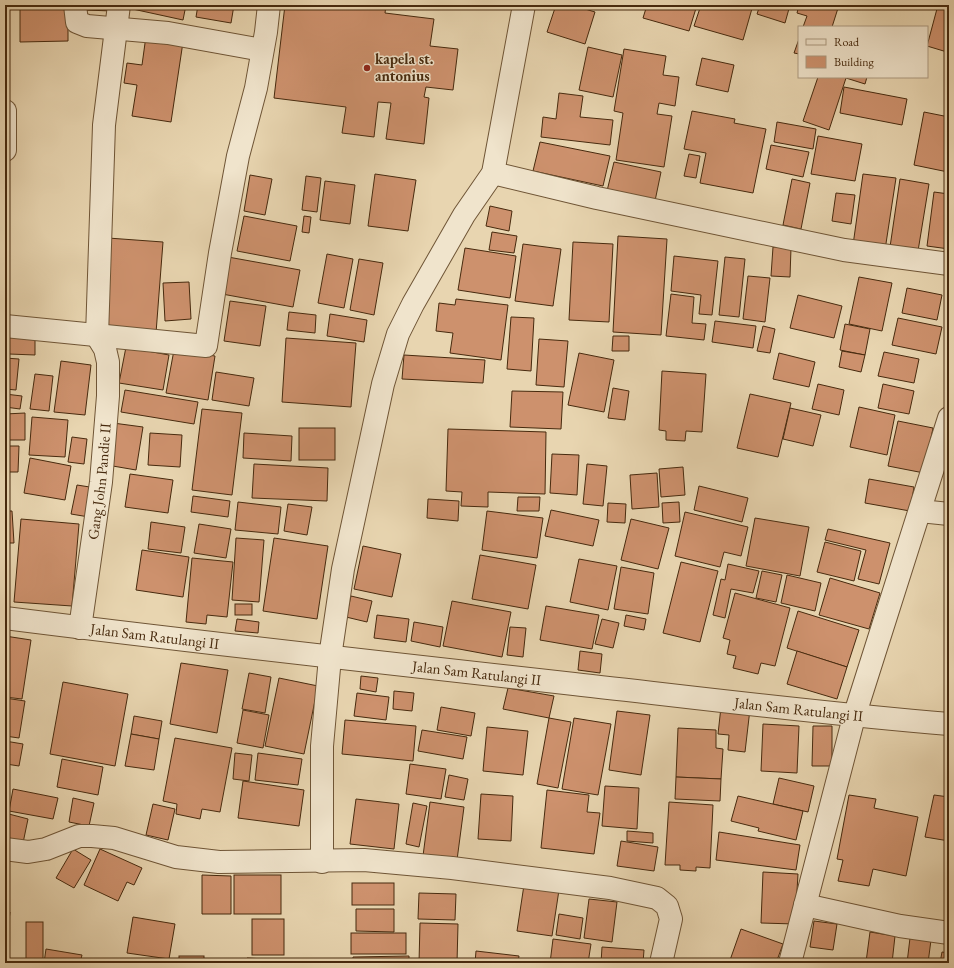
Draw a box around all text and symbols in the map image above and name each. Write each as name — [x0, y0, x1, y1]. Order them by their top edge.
legend — [798, 26, 928, 78]
text: Road — [834, 34, 860, 50]
place label: kapela st. antonius — [375, 49, 434, 85]
text: Building — [834, 54, 875, 70]
marker: kapela st. antonius — [362, 63, 372, 73]
street label: Gang John Pandie II — [83, 422, 115, 541]
street label: Jalan Sam Ratulangi II — [87, 618, 220, 653]
street label: Jalan Sam Ratulangi II — [409, 656, 542, 689]
street label: Jalan Sam Ratulangi II — [731, 692, 864, 725]

